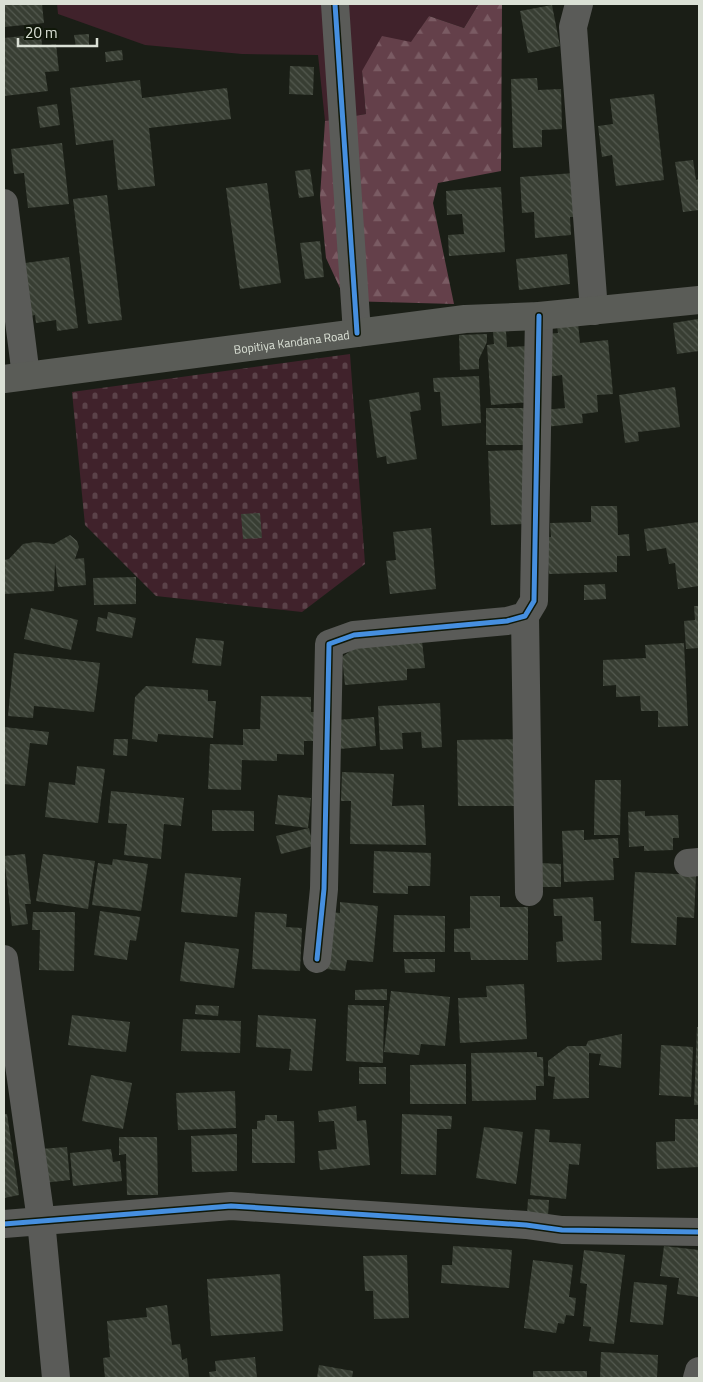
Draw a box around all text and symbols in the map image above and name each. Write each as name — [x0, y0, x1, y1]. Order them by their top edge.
scale bar — [18, 15, 96, 47]
text: 20 m — [25, 21, 58, 44]
street label: Bopitiya Kandana Road — [232, 325, 351, 359]

